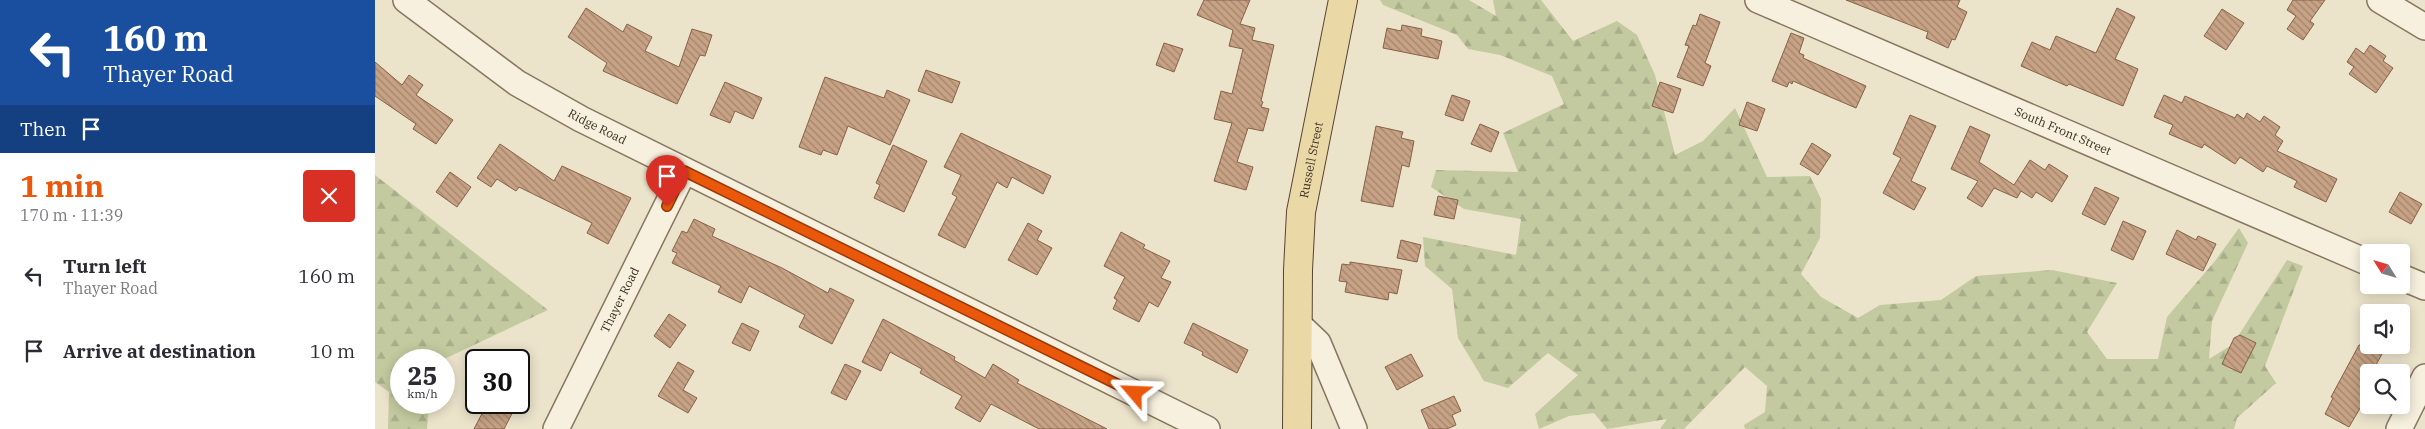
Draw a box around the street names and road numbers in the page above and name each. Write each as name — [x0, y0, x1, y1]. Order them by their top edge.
street label: South Front Street — [2013, 103, 2114, 158]
street label: Ridge Road — [566, 105, 629, 147]
street label: Russell Street — [1296, 121, 1326, 199]
street label: Thayer Road — [597, 265, 642, 335]

